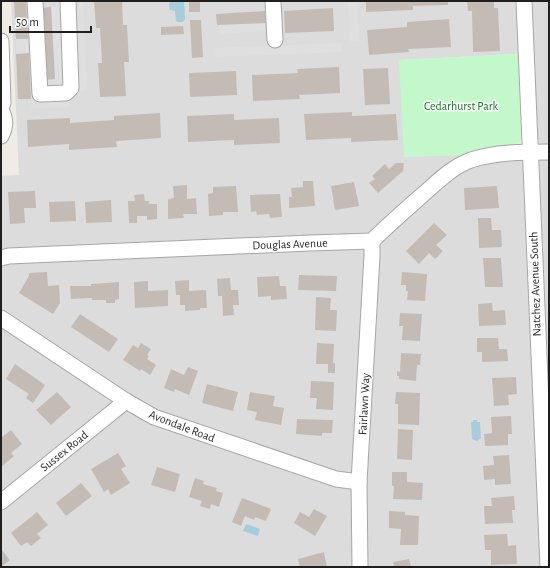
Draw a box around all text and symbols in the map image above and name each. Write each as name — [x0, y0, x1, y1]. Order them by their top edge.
scale bar — [10, 8, 91, 34]
text: 50 m — [16, 16, 39, 28]
park label: Cedarhurst Park — [424, 100, 499, 112]
street label: Natchez Avenue South — [527, 231, 543, 337]
street label: Douglas Avenue — [252, 237, 328, 251]
street label: Fairlawn Way — [356, 373, 373, 436]
street label: Avondale Road — [147, 408, 217, 444]
street label: Sussex Road — [38, 428, 90, 474]

